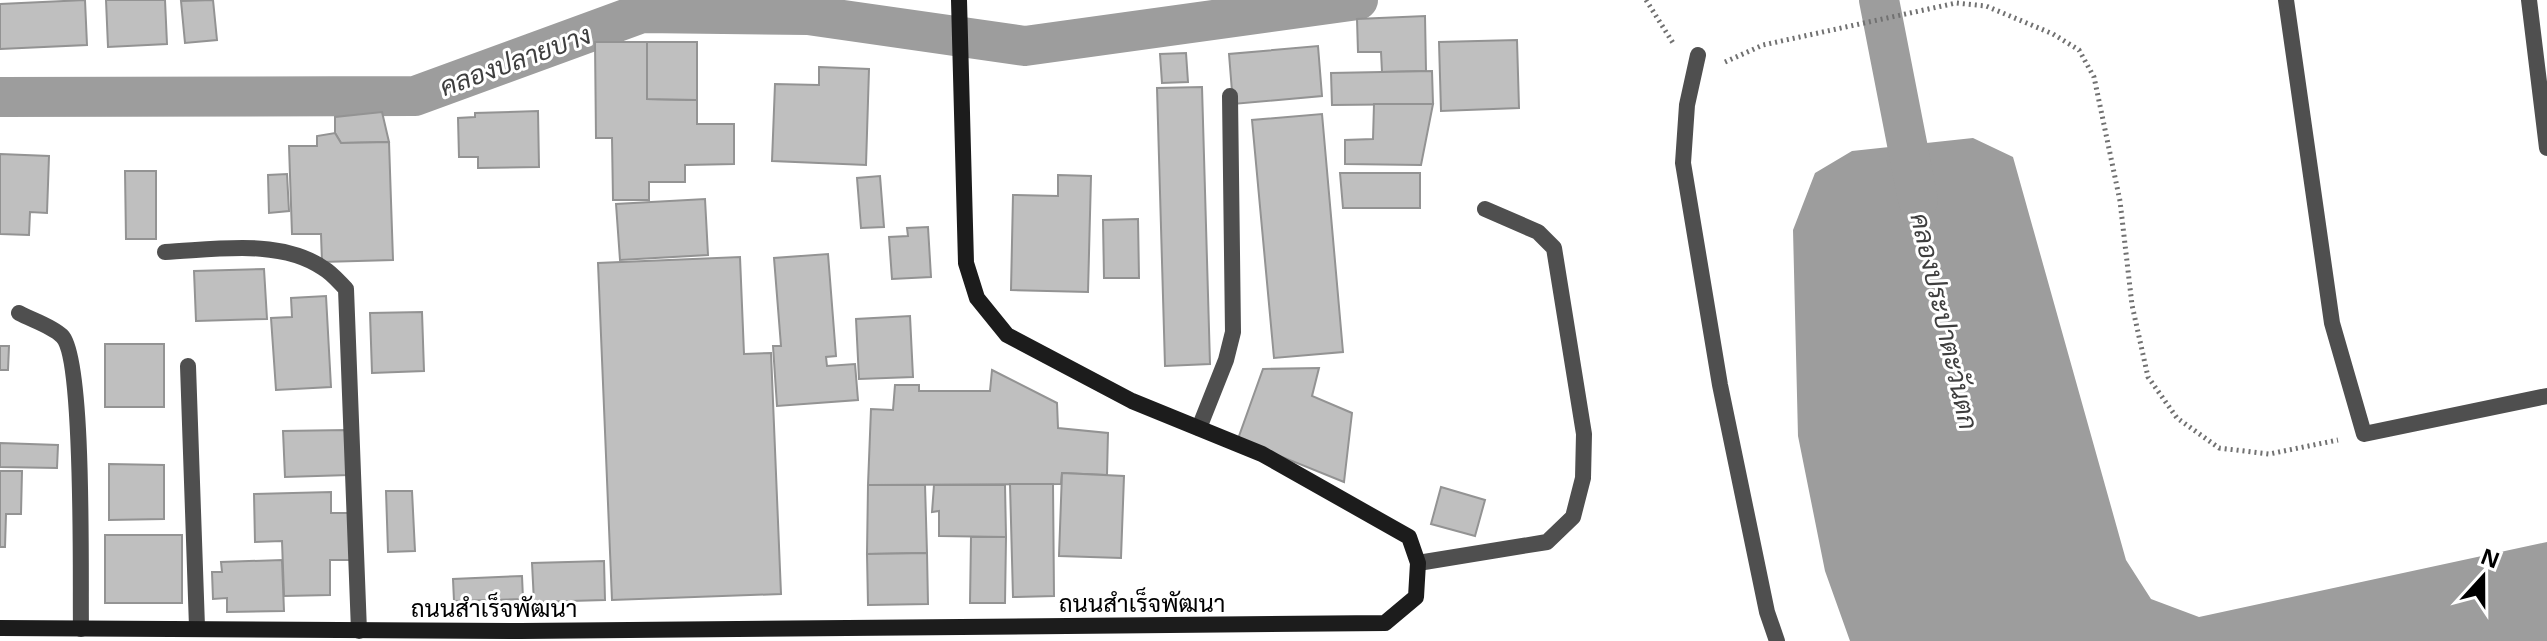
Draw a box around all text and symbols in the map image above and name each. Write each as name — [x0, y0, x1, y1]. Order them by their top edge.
water label: คลองปลายบาง — [434, 16, 596, 104]
water label: คลองประปาตะวันตก — [1903, 209, 1987, 433]
north arrow — [2443, 537, 2523, 617]
text: N — [2477, 540, 2504, 575]
street label: ถนนสำเร็จพัฒนา — [1059, 586, 1225, 619]
street label: ถนนสำเร็จพัฒนา — [411, 591, 577, 624]

